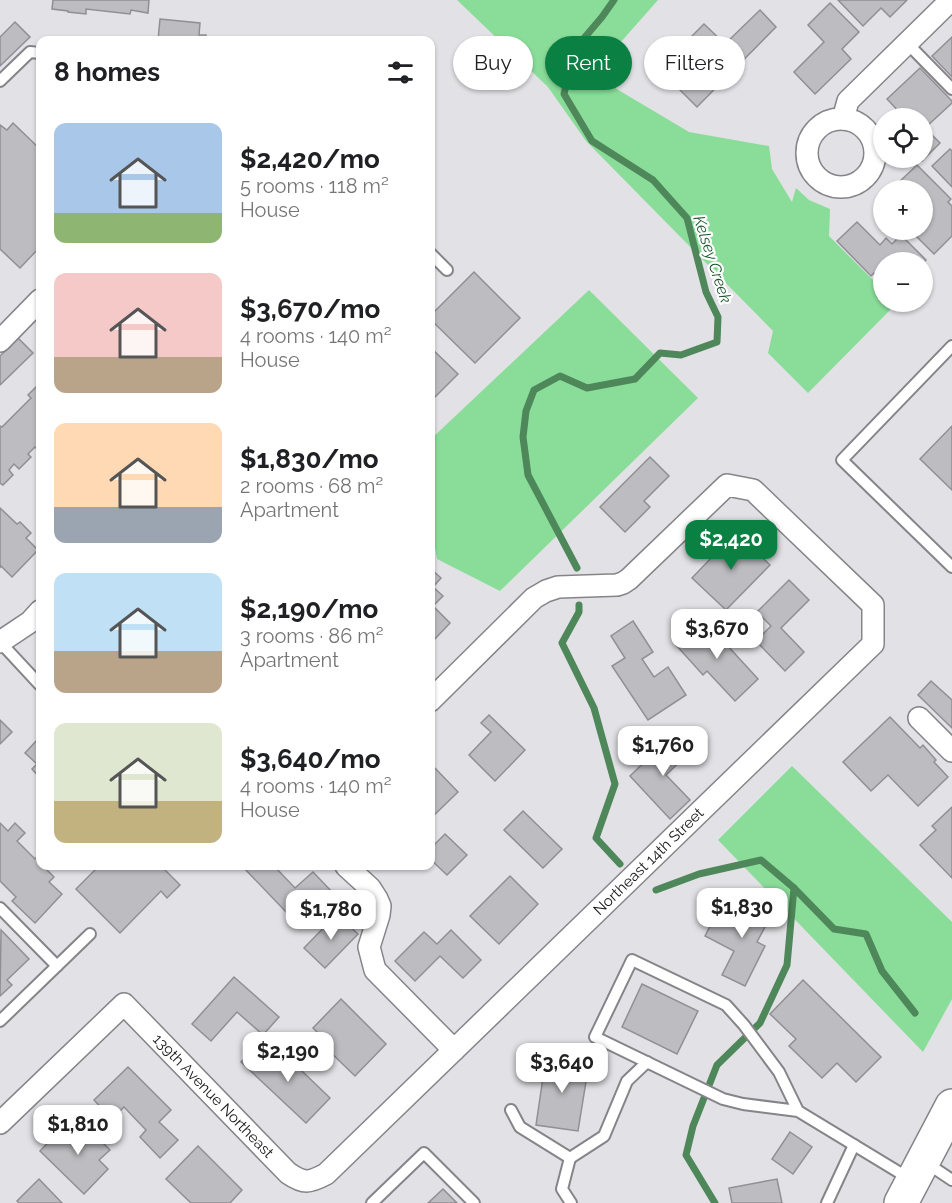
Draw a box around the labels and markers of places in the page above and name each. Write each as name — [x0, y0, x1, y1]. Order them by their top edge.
pin: $2,420 — [682, 520, 780, 571]
pin: $3,670 — [668, 609, 766, 660]
pin: $1,760 — [614, 726, 712, 777]
pin: $1,830 — [693, 888, 791, 939]
pin: $1,780 — [282, 890, 380, 941]
pin: $2,190 — [239, 1032, 337, 1083]
pin: $3,640 — [513, 1043, 611, 1094]
pin: $1,810 — [29, 1105, 127, 1156]

